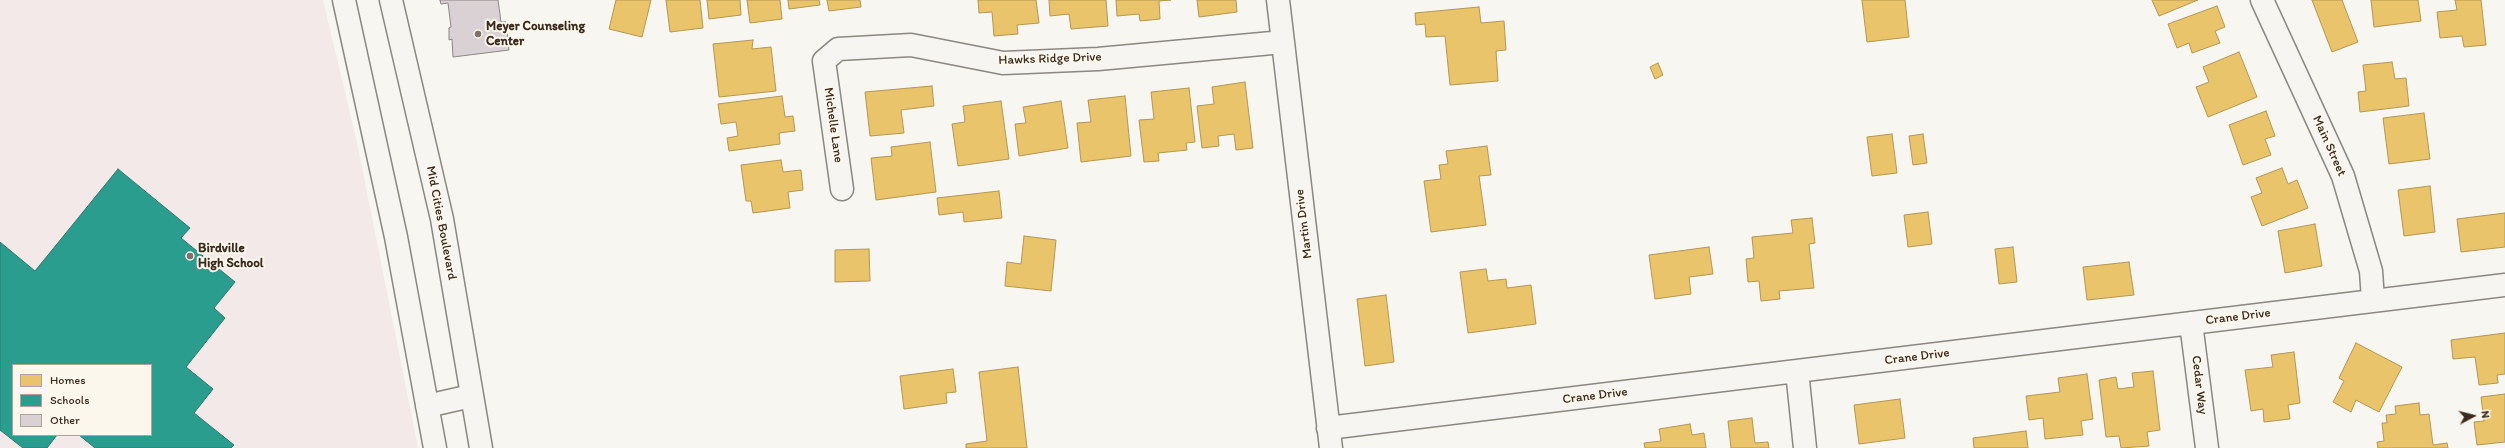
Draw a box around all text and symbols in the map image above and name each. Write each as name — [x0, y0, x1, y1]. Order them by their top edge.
place label: Meyer Counseling Center — [486, 19, 585, 50]
marker: Meyer Counseling Center — [473, 29, 483, 39]
street label: Hawks Ridge Drive — [998, 49, 1102, 69]
street label: Michelle Lane — [820, 86, 846, 164]
street label: Main Street — [2309, 113, 2349, 179]
street label: Mid Cities Boulevard — [422, 165, 460, 281]
street label: Martin Drive — [1292, 188, 1316, 260]
place label: Birdville High School — [198, 241, 264, 272]
marker: Birdville High School — [185, 251, 195, 261]
street label: Crane Drive — [2205, 305, 2271, 329]
street label: Crane Drive — [1884, 345, 1950, 369]
street label: Cedar Way — [2188, 355, 2210, 415]
legend — [12, 364, 152, 436]
text: Homes — [50, 373, 86, 387]
street label: Crane Drive — [1562, 384, 1628, 408]
text: Schools — [50, 393, 89, 407]
north arrow — [2453, 396, 2493, 436]
text: N — [2479, 410, 2492, 419]
text: Other — [50, 413, 80, 427]

